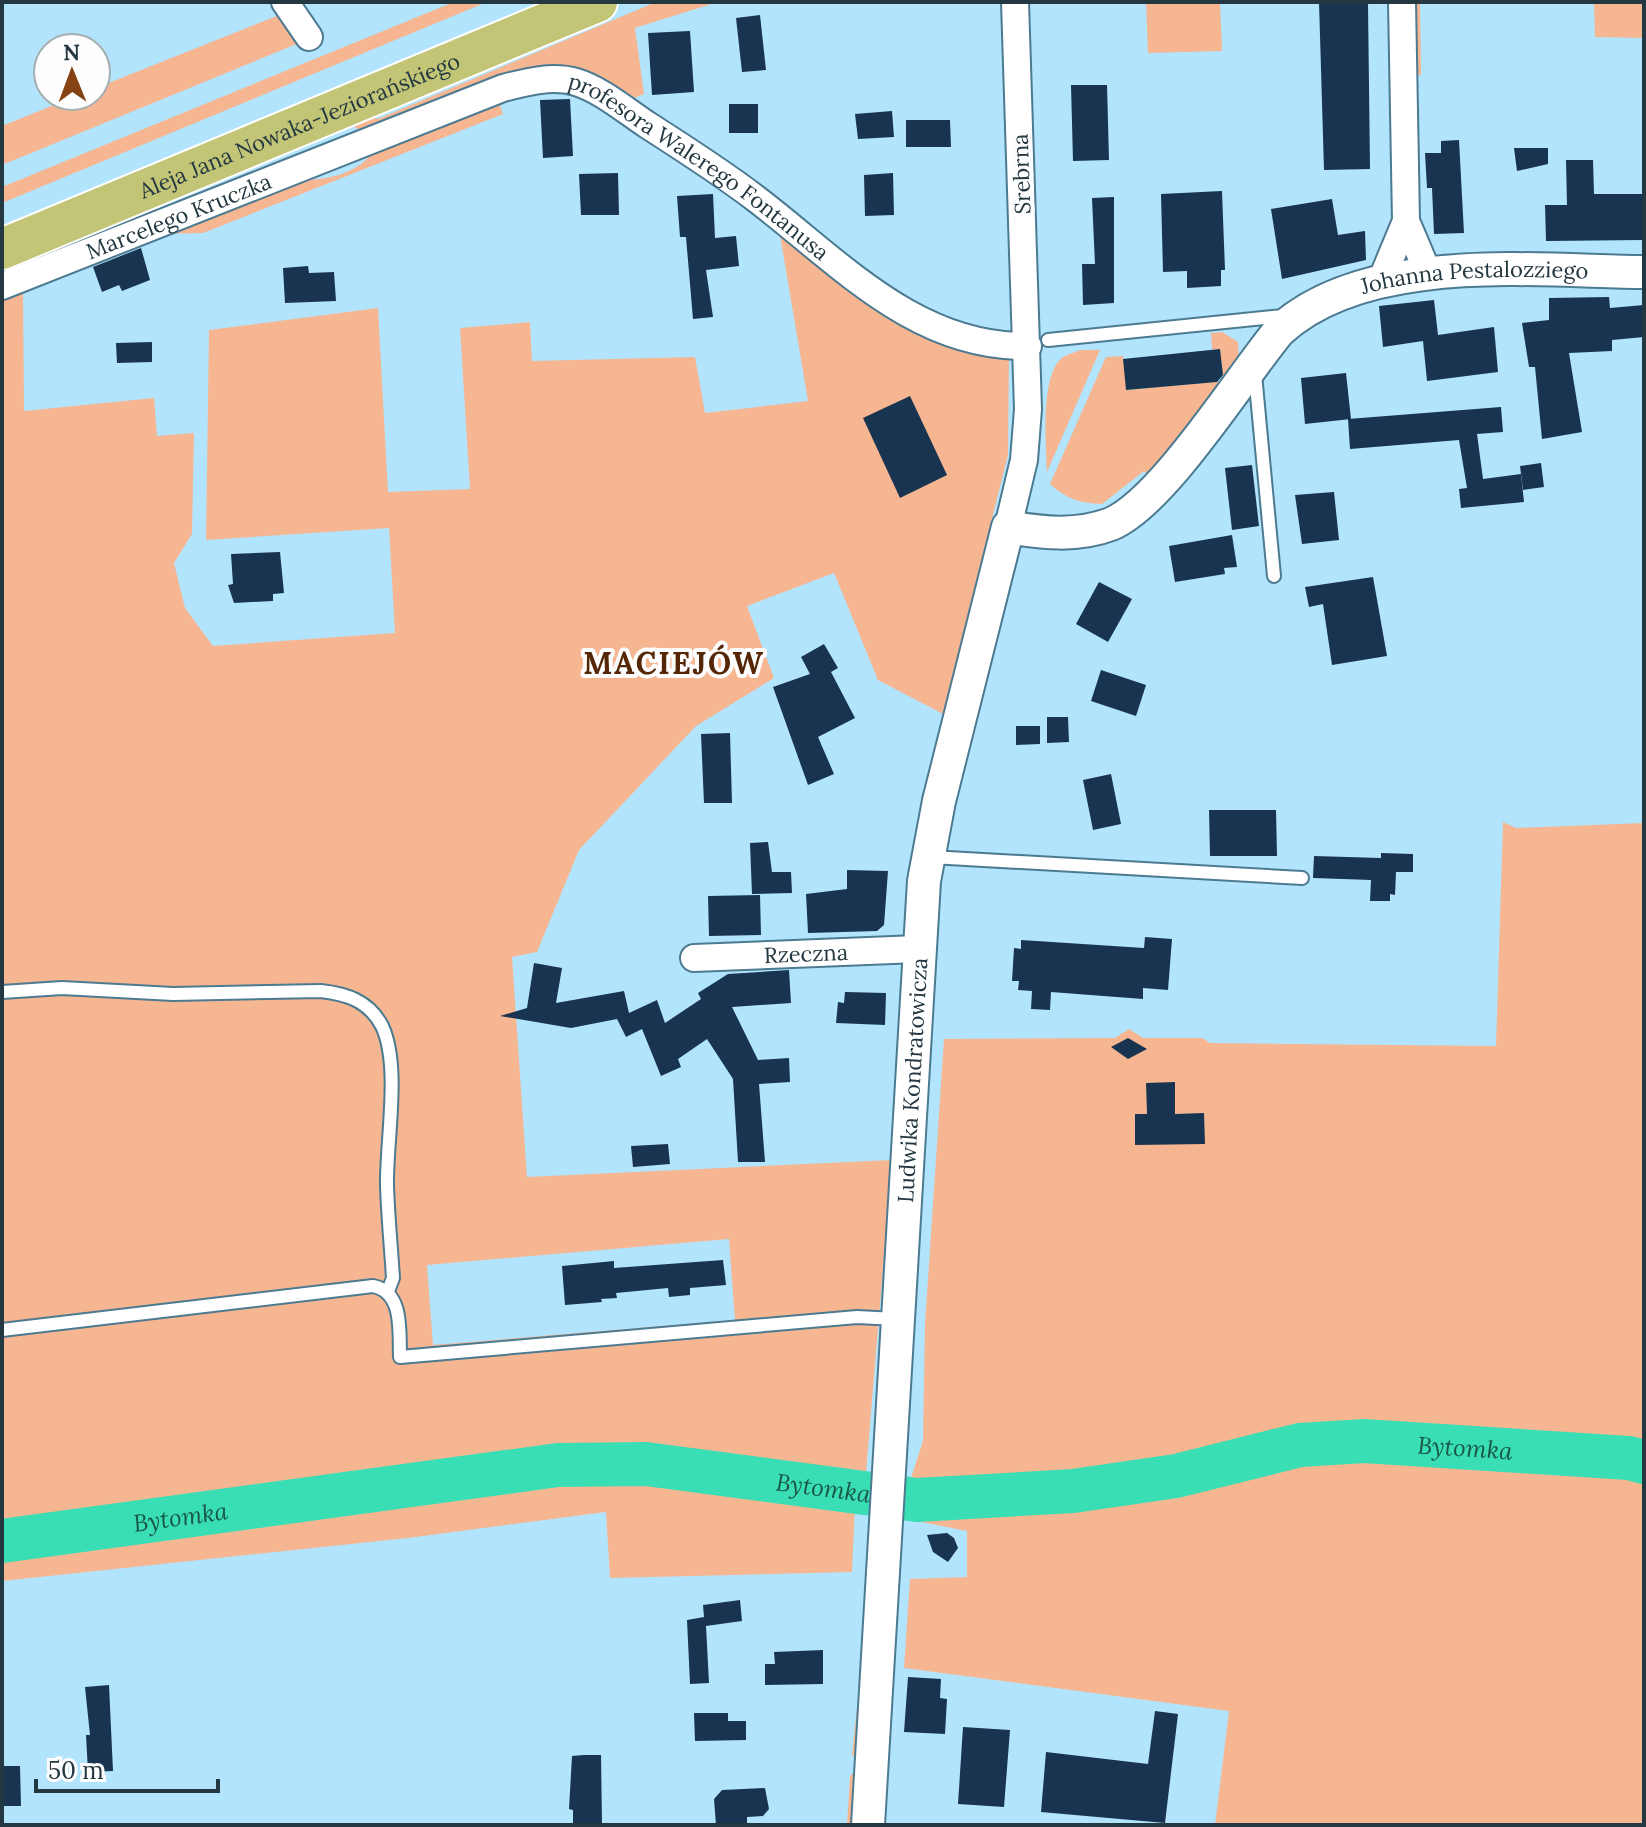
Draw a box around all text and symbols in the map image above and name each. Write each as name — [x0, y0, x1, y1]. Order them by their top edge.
north arrow — [32, 32, 112, 112]
text: N — [63, 38, 80, 66]
street label: Aleja Jana Nowaka-Jeziorańskiego — [134, 46, 464, 205]
street label: profesora Walerego Fontanusa — [565, 67, 835, 266]
street label: Srebrna — [1006, 133, 1036, 215]
street label: Marcelego Kruczka — [82, 167, 275, 265]
street label: Johanna Pestalozziego — [1356, 255, 1589, 300]
district label: MACIEJÓW — [583, 644, 765, 682]
street label: Rzeczna — [763, 938, 849, 969]
street label: Ludwika Kondratowicza — [891, 957, 933, 1204]
water label: Bytomka — [1417, 1429, 1514, 1466]
water label: Bytomka — [774, 1466, 873, 1509]
water label: Bytomka — [131, 1495, 230, 1538]
scale bar — [36, 1743, 218, 1793]
text: 50 m — [48, 1755, 104, 1786]

